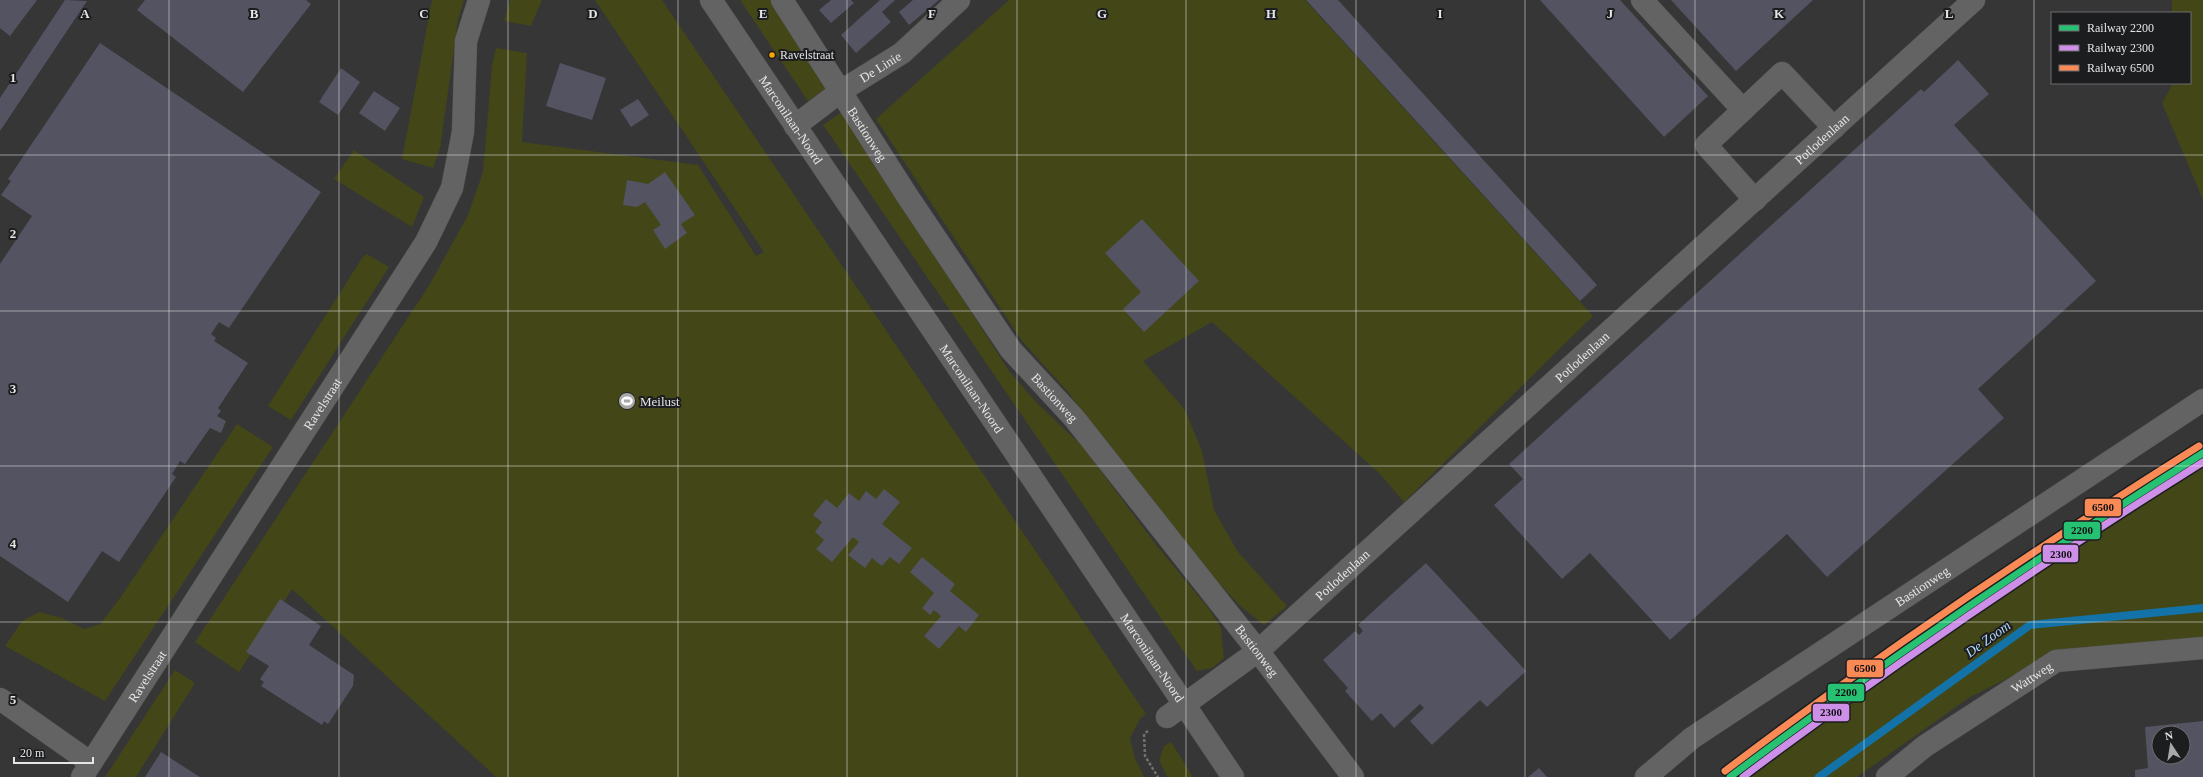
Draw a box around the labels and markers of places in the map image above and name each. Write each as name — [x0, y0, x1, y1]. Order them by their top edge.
place label: Ravelstraat — [780, 48, 835, 62]
marker: Ravelstraat — [767, 50, 777, 60]
sports icon: Meilust — [617, 391, 637, 411]
place label: Meilust — [640, 394, 680, 409]

